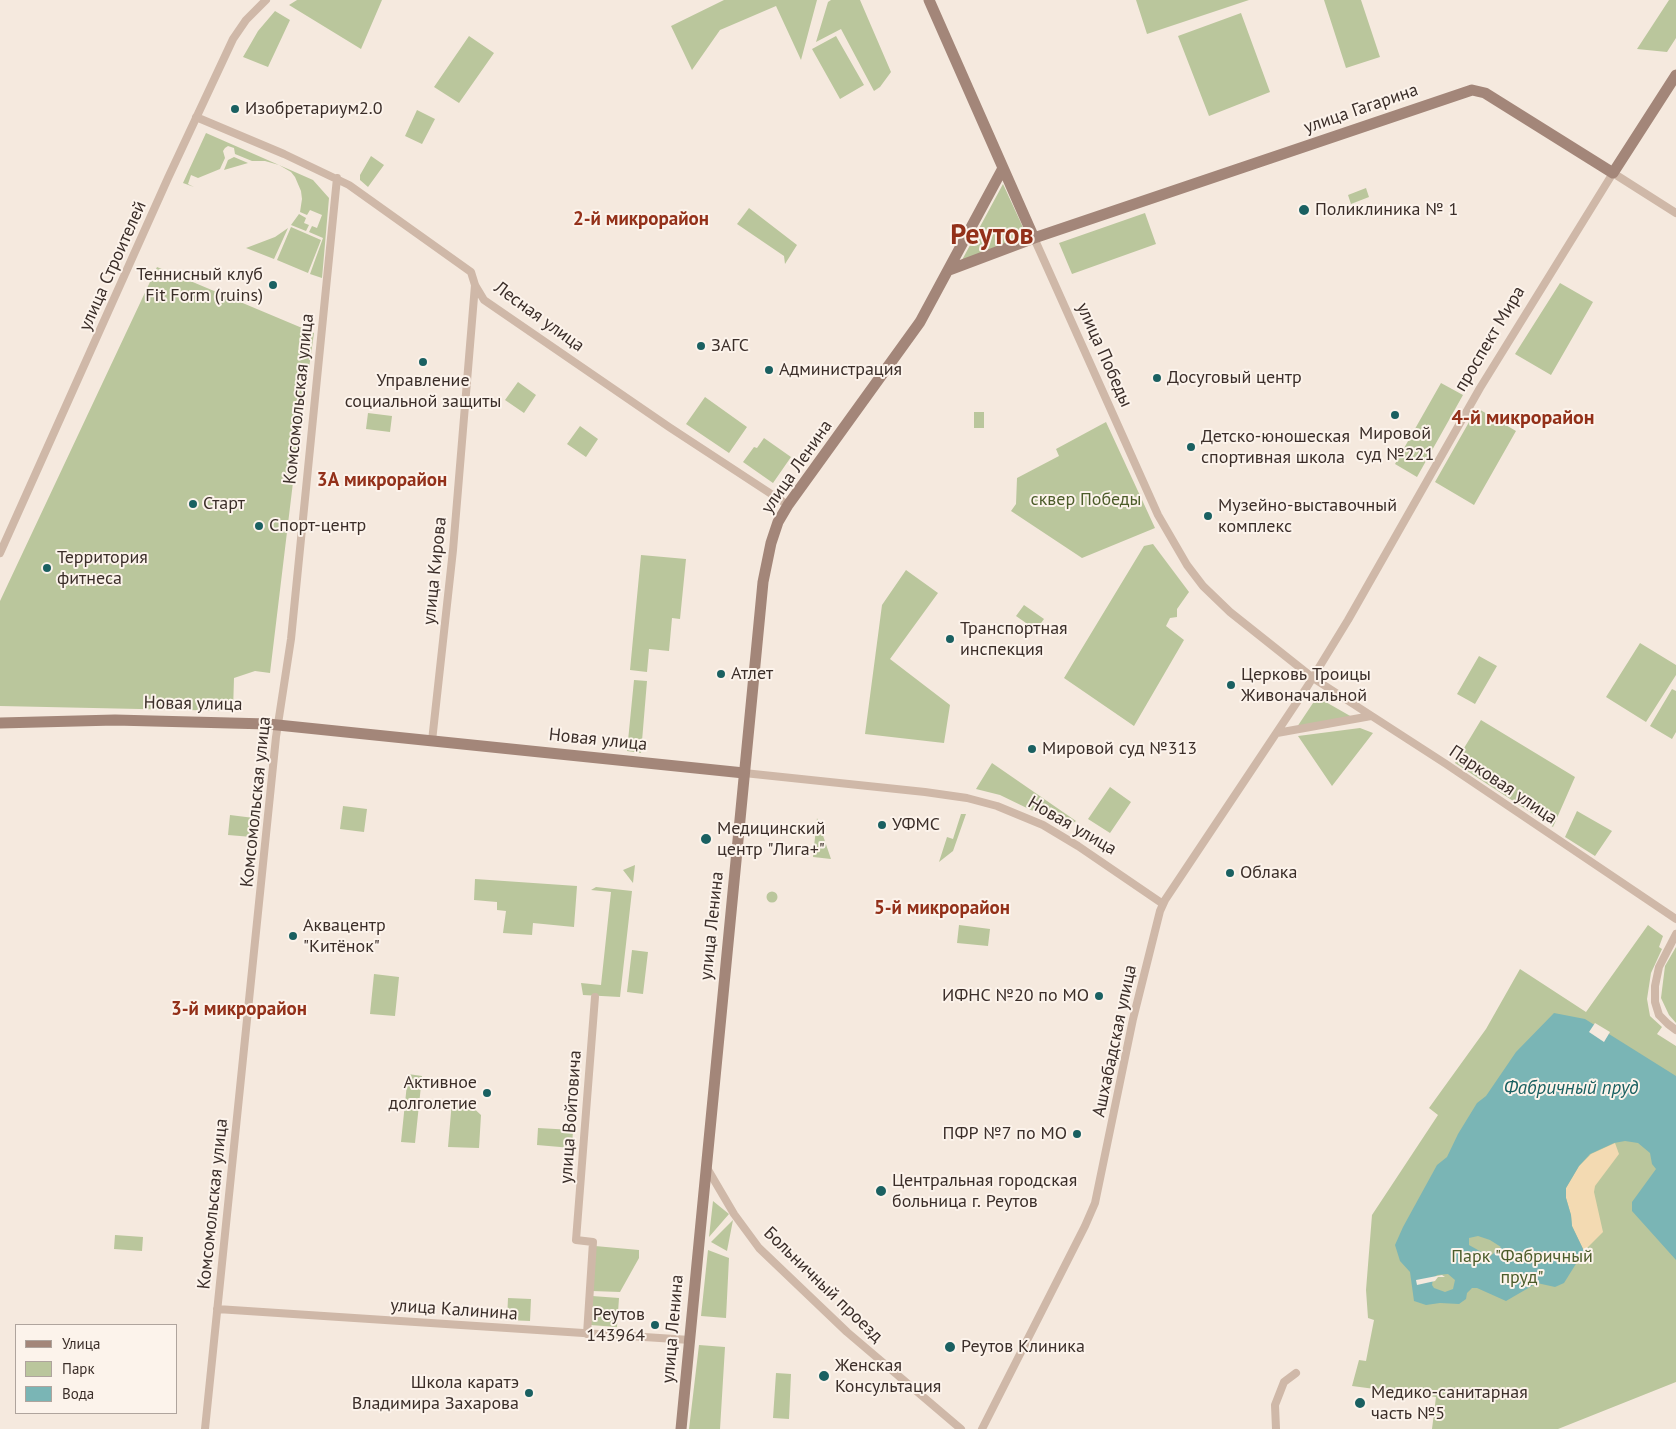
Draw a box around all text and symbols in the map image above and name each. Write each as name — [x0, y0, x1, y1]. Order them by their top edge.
street label: улица Гагарина — [1301, 79, 1421, 139]
place label: Изобретариум2.0 — [245, 98, 383, 120]
marker: Изобретариум2.0 — [229, 103, 241, 115]
street label: улица Строителей — [75, 198, 151, 334]
place label: Поликлиника № 1 — [1315, 199, 1458, 221]
marker: Поликлиника № 1 — [1297, 203, 1311, 217]
district label: 2-й микрорайон — [573, 209, 709, 231]
district label: Реутов — [950, 219, 1034, 253]
place label: Теннисный клуб Fit Form (ruins) — [136, 264, 263, 306]
street label: Лесная улица — [490, 277, 588, 357]
marker: Теннисный клуб Fit Form (ruins) — [267, 279, 279, 291]
street label: проспект Мира — [1450, 282, 1530, 396]
street label: улица Победы — [1071, 299, 1137, 411]
street label: Комсомольская улица — [279, 313, 319, 485]
place label: ЗАГС — [711, 335, 749, 357]
marker: ЗАГС — [695, 340, 707, 352]
marker: Управление социальной защиты — [417, 356, 429, 368]
place label: Администрация — [779, 359, 902, 381]
marker: Администрация — [763, 364, 775, 376]
place label: Досуговый центр — [1167, 367, 1302, 389]
place label: Управление социальной защиты — [345, 370, 501, 412]
marker: Досуговый центр — [1151, 372, 1163, 384]
district label: 4-й микрорайон — [1451, 406, 1595, 430]
marker: Мировой суд №221 — [1389, 409, 1401, 421]
street label: улица Ленина — [757, 416, 837, 518]
place label: Мировой суд №221 — [1356, 423, 1434, 466]
place label: Детско-юношеская спортивная школа — [1201, 426, 1350, 468]
marker: Детско-юношеская спортивная школа — [1185, 441, 1197, 453]
district label: 3А микрорайон — [317, 470, 447, 492]
park label: сквер Победы — [1031, 489, 1141, 511]
place label: Старт — [203, 493, 245, 515]
place label: Музейно-выставочный комплекс — [1218, 495, 1397, 538]
marker: Старт — [187, 498, 199, 510]
marker: Музейно-выставочный комплекс — [1202, 510, 1214, 522]
place label: Спорт-центр — [269, 515, 366, 537]
street label: улица Кирова — [419, 516, 451, 626]
marker: Спорт-центр — [253, 520, 265, 532]
place label: Территория фитнеса — [57, 547, 148, 590]
marker: Территория фитнеса — [41, 562, 53, 574]
place label: Транспортная инспекция — [960, 618, 1068, 660]
marker: Транспортная инспекция — [944, 633, 956, 645]
place label: Атлет — [731, 663, 773, 685]
place label: Церковь Троицы Живоначальной — [1241, 664, 1371, 706]
marker: Атлет — [715, 668, 727, 680]
marker: Церковь Троицы Живоначальной — [1225, 679, 1237, 691]
street label: Новая улица — [143, 692, 243, 716]
street label: Комсомольская улица — [236, 716, 276, 888]
street label: Новая улица — [548, 724, 648, 756]
place label: Мировой суд №313 — [1042, 738, 1197, 760]
street label: Парковая улица — [1445, 741, 1561, 829]
marker: Мировой суд №313 — [1026, 743, 1038, 755]
street label: Новая улица — [1024, 792, 1120, 860]
place label: УФМС — [892, 814, 940, 836]
place label: Медицинский центр "Лига+" — [717, 818, 825, 861]
marker: УФМС — [876, 819, 888, 831]
marker: Медицинский центр "Лига+" — [699, 832, 713, 846]
place label: Облака — [1240, 862, 1297, 884]
marker: Облака — [1224, 867, 1236, 879]
street label: улица Ленина — [696, 871, 728, 981]
district label: 5-й микрорайон — [874, 898, 1010, 920]
place label: Аквацентр "Китёнок" — [303, 915, 386, 958]
marker: Аквацентр "Китёнок" — [287, 930, 299, 942]
street label: Ашхабадская улица — [1088, 963, 1142, 1119]
place label: ИФНС №20 по МО — [942, 985, 1089, 1007]
marker: ИФНС №20 по МО — [1093, 990, 1105, 1002]
district label: 3-й микрорайон — [171, 999, 307, 1021]
street label: улица Войтовича — [556, 1050, 586, 1184]
place label: Активное долголетие — [388, 1072, 477, 1114]
water label: Фабричный пруд — [1504, 1078, 1638, 1100]
marker: Активное долголетие — [481, 1087, 493, 1099]
street label: Комсомольская улица — [193, 1118, 233, 1290]
place label: ПФР №7 по МО — [943, 1123, 1067, 1145]
marker: ПФР №7 по МО — [1071, 1128, 1083, 1140]
place label: Центральная городская больница г. Реутов — [892, 1170, 1077, 1212]
marker: Центральная городская больница г. Реутов — [874, 1184, 888, 1198]
street label: Больничный проезд — [759, 1223, 887, 1347]
park label: Парк "Фабричный пруд" — [1451, 1246, 1593, 1288]
street label: улица Ленина — [657, 1274, 689, 1384]
street label: улица Калинина — [390, 1295, 518, 1325]
place label: Реутов 143964 — [586, 1304, 645, 1346]
marker: Реутов 143964 — [649, 1319, 661, 1331]
legend — [15, 1324, 178, 1414]
text: Улица — [62, 1334, 100, 1353]
place label: Реутов Клиника — [961, 1336, 1085, 1358]
marker: Реутов Клиника — [943, 1340, 957, 1354]
place label: Женская Консультация — [835, 1355, 941, 1398]
text: Парк — [62, 1359, 95, 1378]
marker: Женская Консультация — [817, 1369, 831, 1383]
place label: Школа каратэ Владимира Захарова — [352, 1372, 519, 1415]
place label: Медико-санитарная часть №5 — [1371, 1382, 1528, 1425]
text: Вода — [62, 1384, 94, 1403]
marker: Школа каратэ Владимира Захарова — [523, 1387, 535, 1399]
marker: Медико-санитарная часть №5 — [1353, 1396, 1367, 1410]

